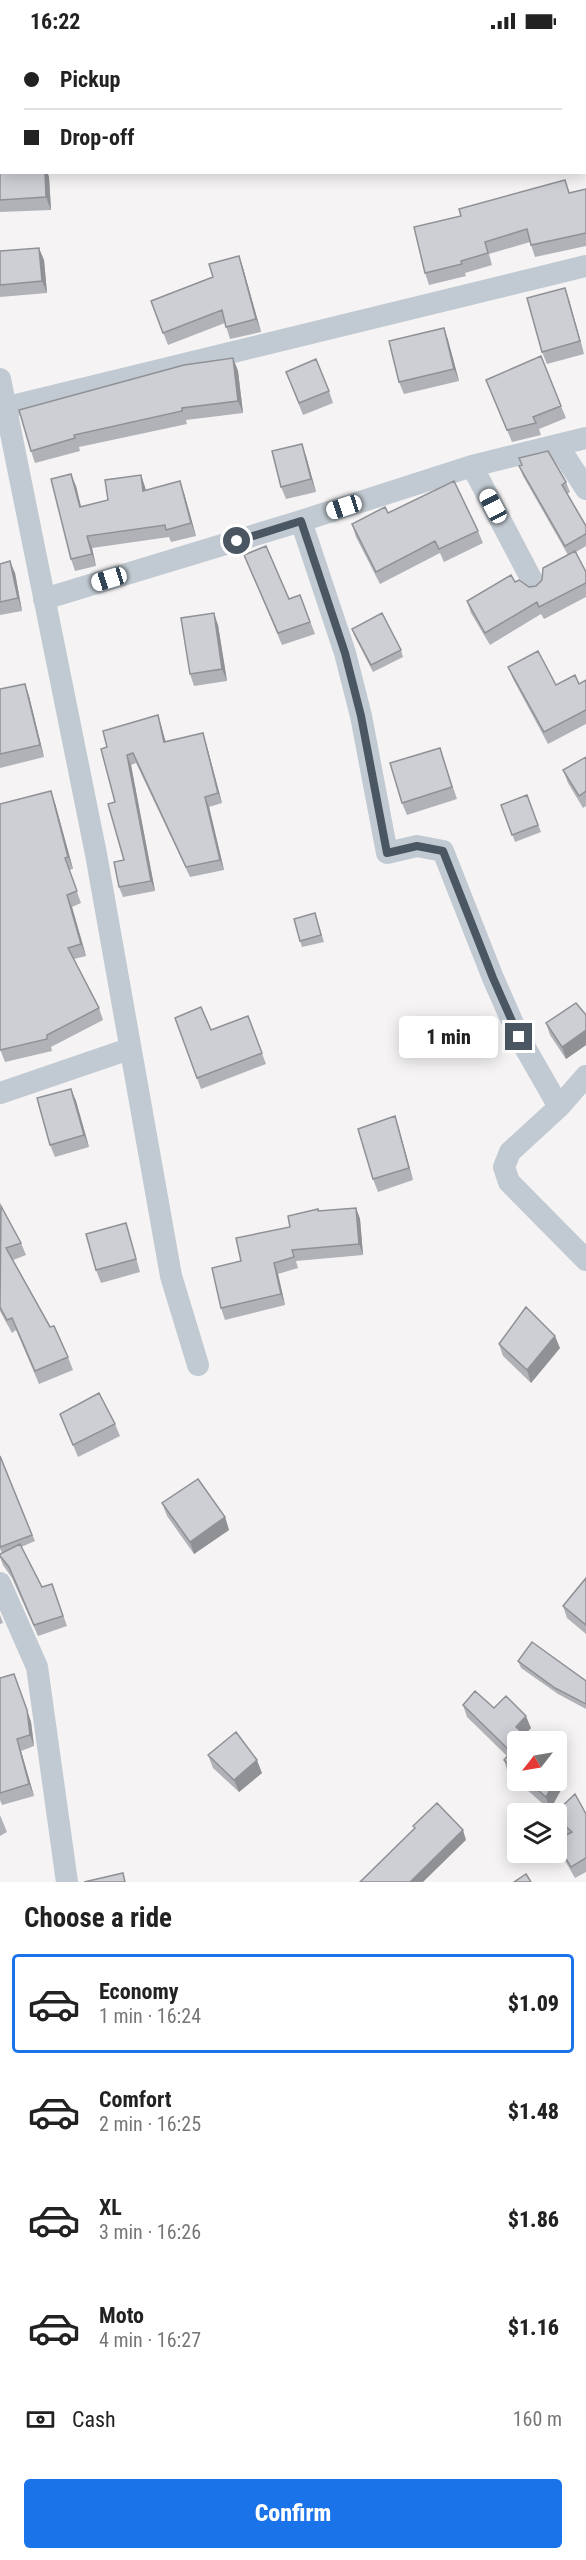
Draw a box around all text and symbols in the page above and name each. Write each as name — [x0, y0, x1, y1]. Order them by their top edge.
text: 16:22 — [30, 9, 81, 34]
text: Pickup — [60, 67, 120, 92]
text: Drop-off — [60, 125, 134, 150]
car — [477, 486, 509, 526]
car — [324, 493, 364, 521]
route start — [223, 527, 250, 554]
car — [89, 565, 129, 593]
callout: 1 min — [399, 1016, 498, 1058]
route end — [505, 1023, 532, 1050]
text: 1 min — [426, 1025, 471, 1049]
north arrow — [507, 1731, 567, 1791]
map controls — [507, 1731, 567, 1863]
button: layers — [507, 1803, 567, 1863]
text: Choose a ride — [24, 1902, 172, 1934]
icon: car — [27, 1977, 81, 2031]
text: Economy — [99, 1979, 179, 2004]
text: $1.09 — [508, 1991, 559, 2016]
text: 1 min · 16:24 — [99, 2004, 201, 2028]
icon: car — [27, 2085, 81, 2139]
text: Comfort — [99, 2087, 172, 2112]
text: $1.48 — [508, 2099, 559, 2124]
text: 2 min · 16:25 — [99, 2112, 201, 2136]
icon: car — [27, 2193, 81, 2247]
text: XL — [99, 2195, 122, 2220]
text: $1.86 — [508, 2207, 559, 2232]
text: 3 min · 16:26 — [99, 2220, 201, 2244]
icon: car — [27, 2301, 81, 2355]
text: Moto — [99, 2303, 144, 2328]
text: $1.16 — [508, 2315, 559, 2340]
text: 4 min · 16:27 — [99, 2328, 201, 2352]
icon: cash — [24, 2403, 57, 2436]
text: Cash — [72, 2407, 116, 2432]
text: 160 m — [513, 2407, 562, 2431]
button: Confirm — [24, 2479, 562, 2548]

